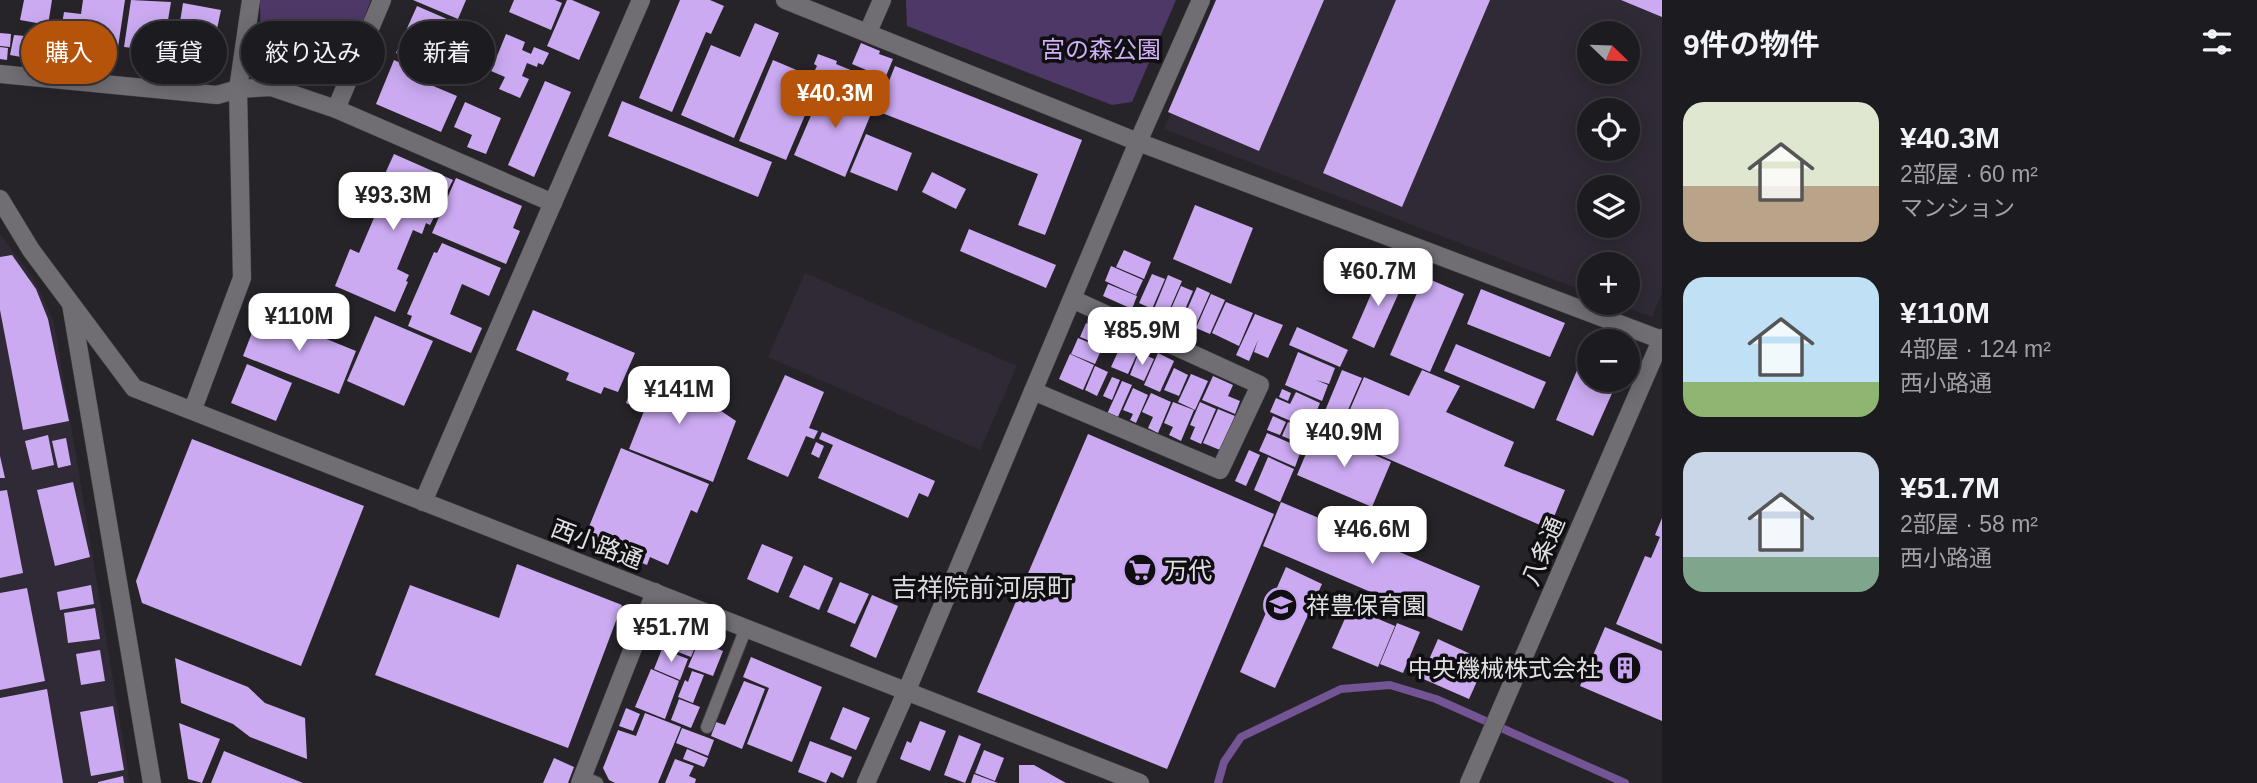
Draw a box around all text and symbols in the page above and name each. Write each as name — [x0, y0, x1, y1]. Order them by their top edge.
chip: 購入 — [21, 21, 117, 84]
chip: 賃貸 — [131, 21, 227, 84]
chip: 絞り込み — [241, 21, 385, 84]
chip: 新着 — [399, 21, 495, 84]
north arrow — [1577, 21, 1640, 84]
map controls — [1577, 21, 1640, 392]
icon: filters — [2198, 23, 2236, 61]
text: 9件の物件 — [1683, 28, 1820, 61]
park label: 宮の森公園 — [1041, 36, 1161, 63]
pin: ¥40.3M — [778, 71, 892, 130]
text: ¥40.3M — [797, 80, 873, 106]
button: locate — [1577, 98, 1640, 161]
text: ¥40.3M — [1900, 121, 2000, 154]
icon: home — [1739, 130, 1823, 214]
text: 2部屋 · 60 m² — [1900, 161, 2038, 187]
pin: ¥93.3M — [336, 173, 450, 232]
button: layers — [1577, 175, 1640, 238]
text: ¥93.3M — [355, 182, 431, 208]
text: マンション — [1900, 195, 2015, 221]
pin: ¥60.7M — [1321, 248, 1435, 308]
button: + — [1577, 252, 1640, 315]
text: ¥60.7M — [1340, 258, 1416, 284]
pin: ¥110M — [250, 294, 348, 353]
text: ¥110M — [1900, 296, 1990, 329]
text: ¥110M — [264, 303, 334, 329]
icon: home — [1739, 305, 1823, 389]
pin: ¥85.9M — [1085, 308, 1199, 367]
text: ¥85.9M — [1104, 317, 1180, 343]
button: − — [1577, 329, 1640, 392]
text: 4部屋 · 124 m² — [1900, 336, 2051, 362]
pin: ¥141M — [630, 366, 728, 426]
text: 西小路通 — [1900, 370, 1992, 396]
text: ¥141M — [644, 376, 714, 402]
pin: ¥40.9M — [1287, 410, 1401, 469]
text: ¥40.9M — [1306, 419, 1382, 445]
text: ¥51.7M — [1900, 471, 2000, 504]
icon: home — [1739, 480, 1823, 564]
pin: ¥46.6M — [1315, 506, 1429, 566]
text: 2部屋 · 58 m² — [1900, 511, 2038, 537]
street label: 八条通 — [1517, 513, 1569, 589]
street label: 西小路通 — [547, 514, 647, 574]
text: ¥46.6M — [1334, 516, 1410, 542]
text: 西小路通 — [1900, 545, 1992, 571]
supermarket icon: 万代 — [1121, 551, 1159, 589]
place label: 万代 — [1164, 557, 1212, 584]
district label: 吉祥院前河原町 — [891, 573, 1073, 603]
school or university icon: 祥豊保育園 — [1262, 586, 1300, 624]
place label: 祥豊保育園 — [1306, 592, 1426, 619]
pin: ¥51.7M — [614, 604, 728, 664]
text: ¥51.7M — [633, 614, 709, 640]
building icon: 中央機械株式会社 — [1606, 649, 1644, 687]
place label: 中央機械株式会社 — [1408, 655, 1600, 682]

